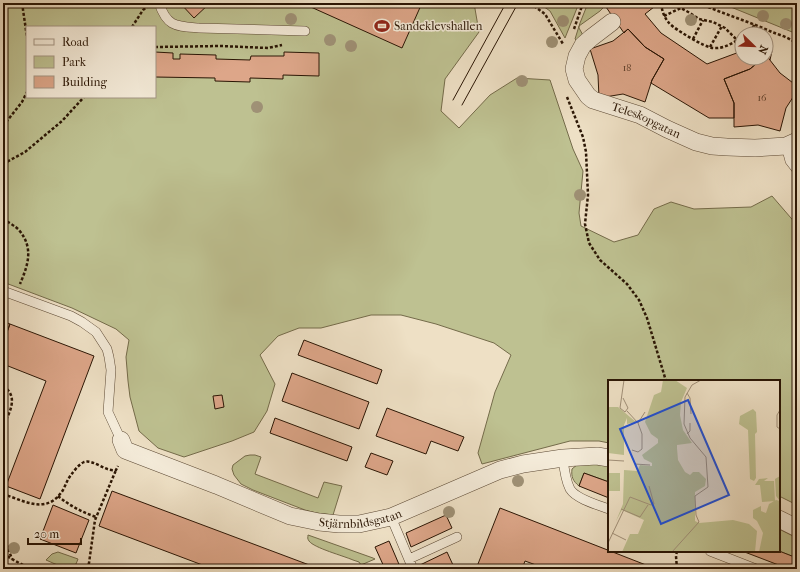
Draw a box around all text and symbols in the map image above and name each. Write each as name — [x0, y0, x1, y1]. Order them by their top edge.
sports icon: Sandeklevshallen — [373, 17, 391, 35]
place label: Sandeklevshallen — [394, 19, 482, 33]
legend — [26, 26, 156, 98]
north arrow — [734, 26, 774, 66]
text: Road — [62, 35, 89, 49]
text: N — [755, 43, 770, 57]
text: Park — [62, 55, 87, 69]
house number: 18 — [623, 62, 631, 74]
text: Building — [62, 75, 107, 89]
house number: 16 — [758, 92, 767, 104]
street label: Teleskopgatan — [610, 99, 683, 141]
inset map — [608, 380, 780, 552]
street label: Stjärnbildsgatan — [318, 506, 404, 531]
scale bar — [28, 520, 81, 546]
text: 20 m — [34, 527, 59, 541]

